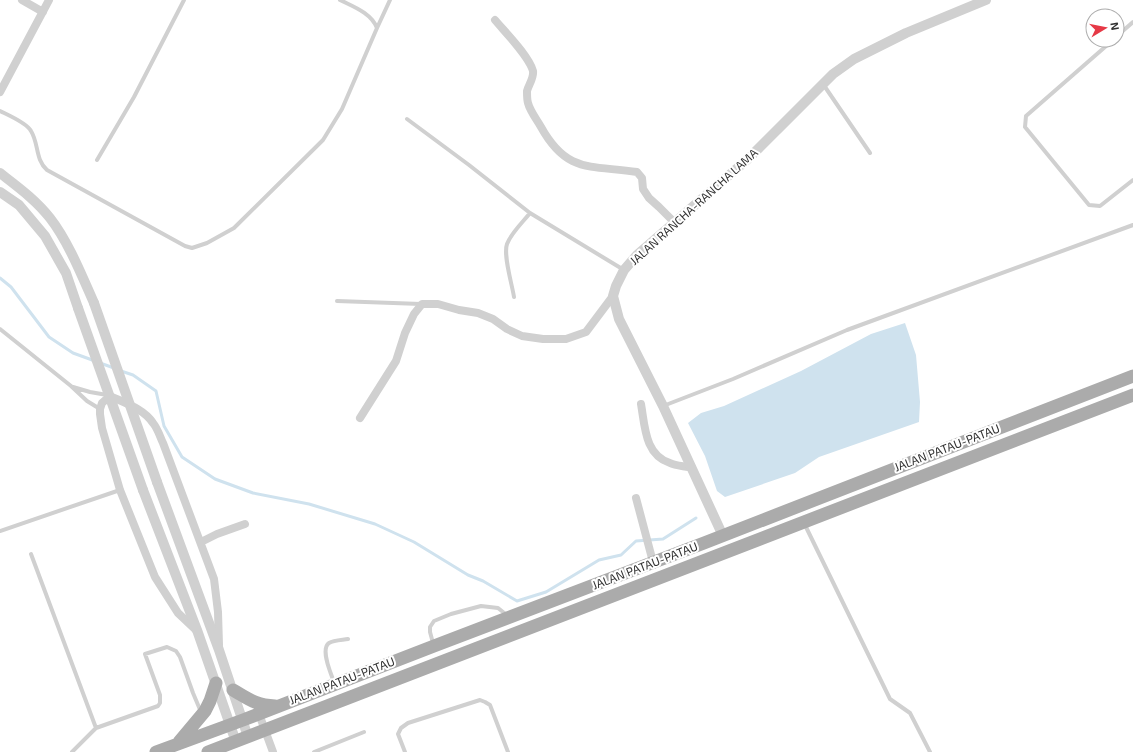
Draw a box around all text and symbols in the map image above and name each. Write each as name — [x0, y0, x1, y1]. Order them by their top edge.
north arrow — [1085, 8, 1125, 48]
text: N — [1108, 21, 1122, 31]
street label: JALAN RANCHA-RANCHA LAMA — [627, 145, 760, 267]
street label: JALAN PATAU-PATAU — [892, 420, 1001, 474]
street label: JALAN PATAU-PATAU — [590, 538, 699, 592]
street label: JALAN PATAU-PATAU — [287, 653, 396, 707]

